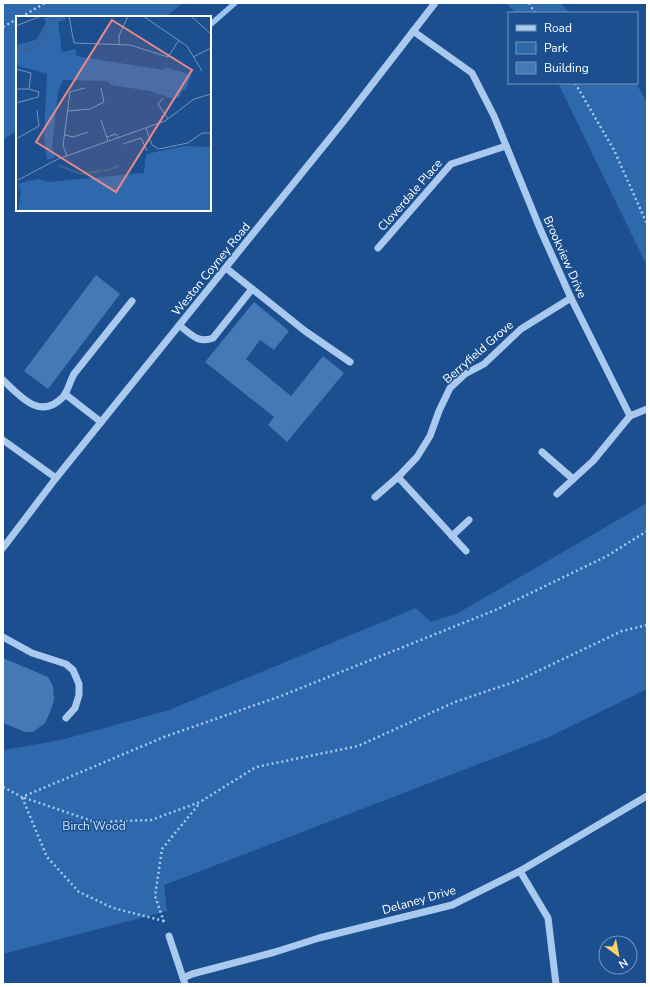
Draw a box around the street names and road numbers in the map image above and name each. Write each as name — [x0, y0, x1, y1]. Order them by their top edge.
street label: Cloverdale Place — [374, 156, 446, 234]
street label: Brookview Drive — [540, 213, 590, 301]
street label: Weston Coyney Road — [168, 219, 254, 319]
street label: Berryfield Grove — [439, 317, 517, 387]
street label: Delaney Drive — [380, 882, 458, 918]

